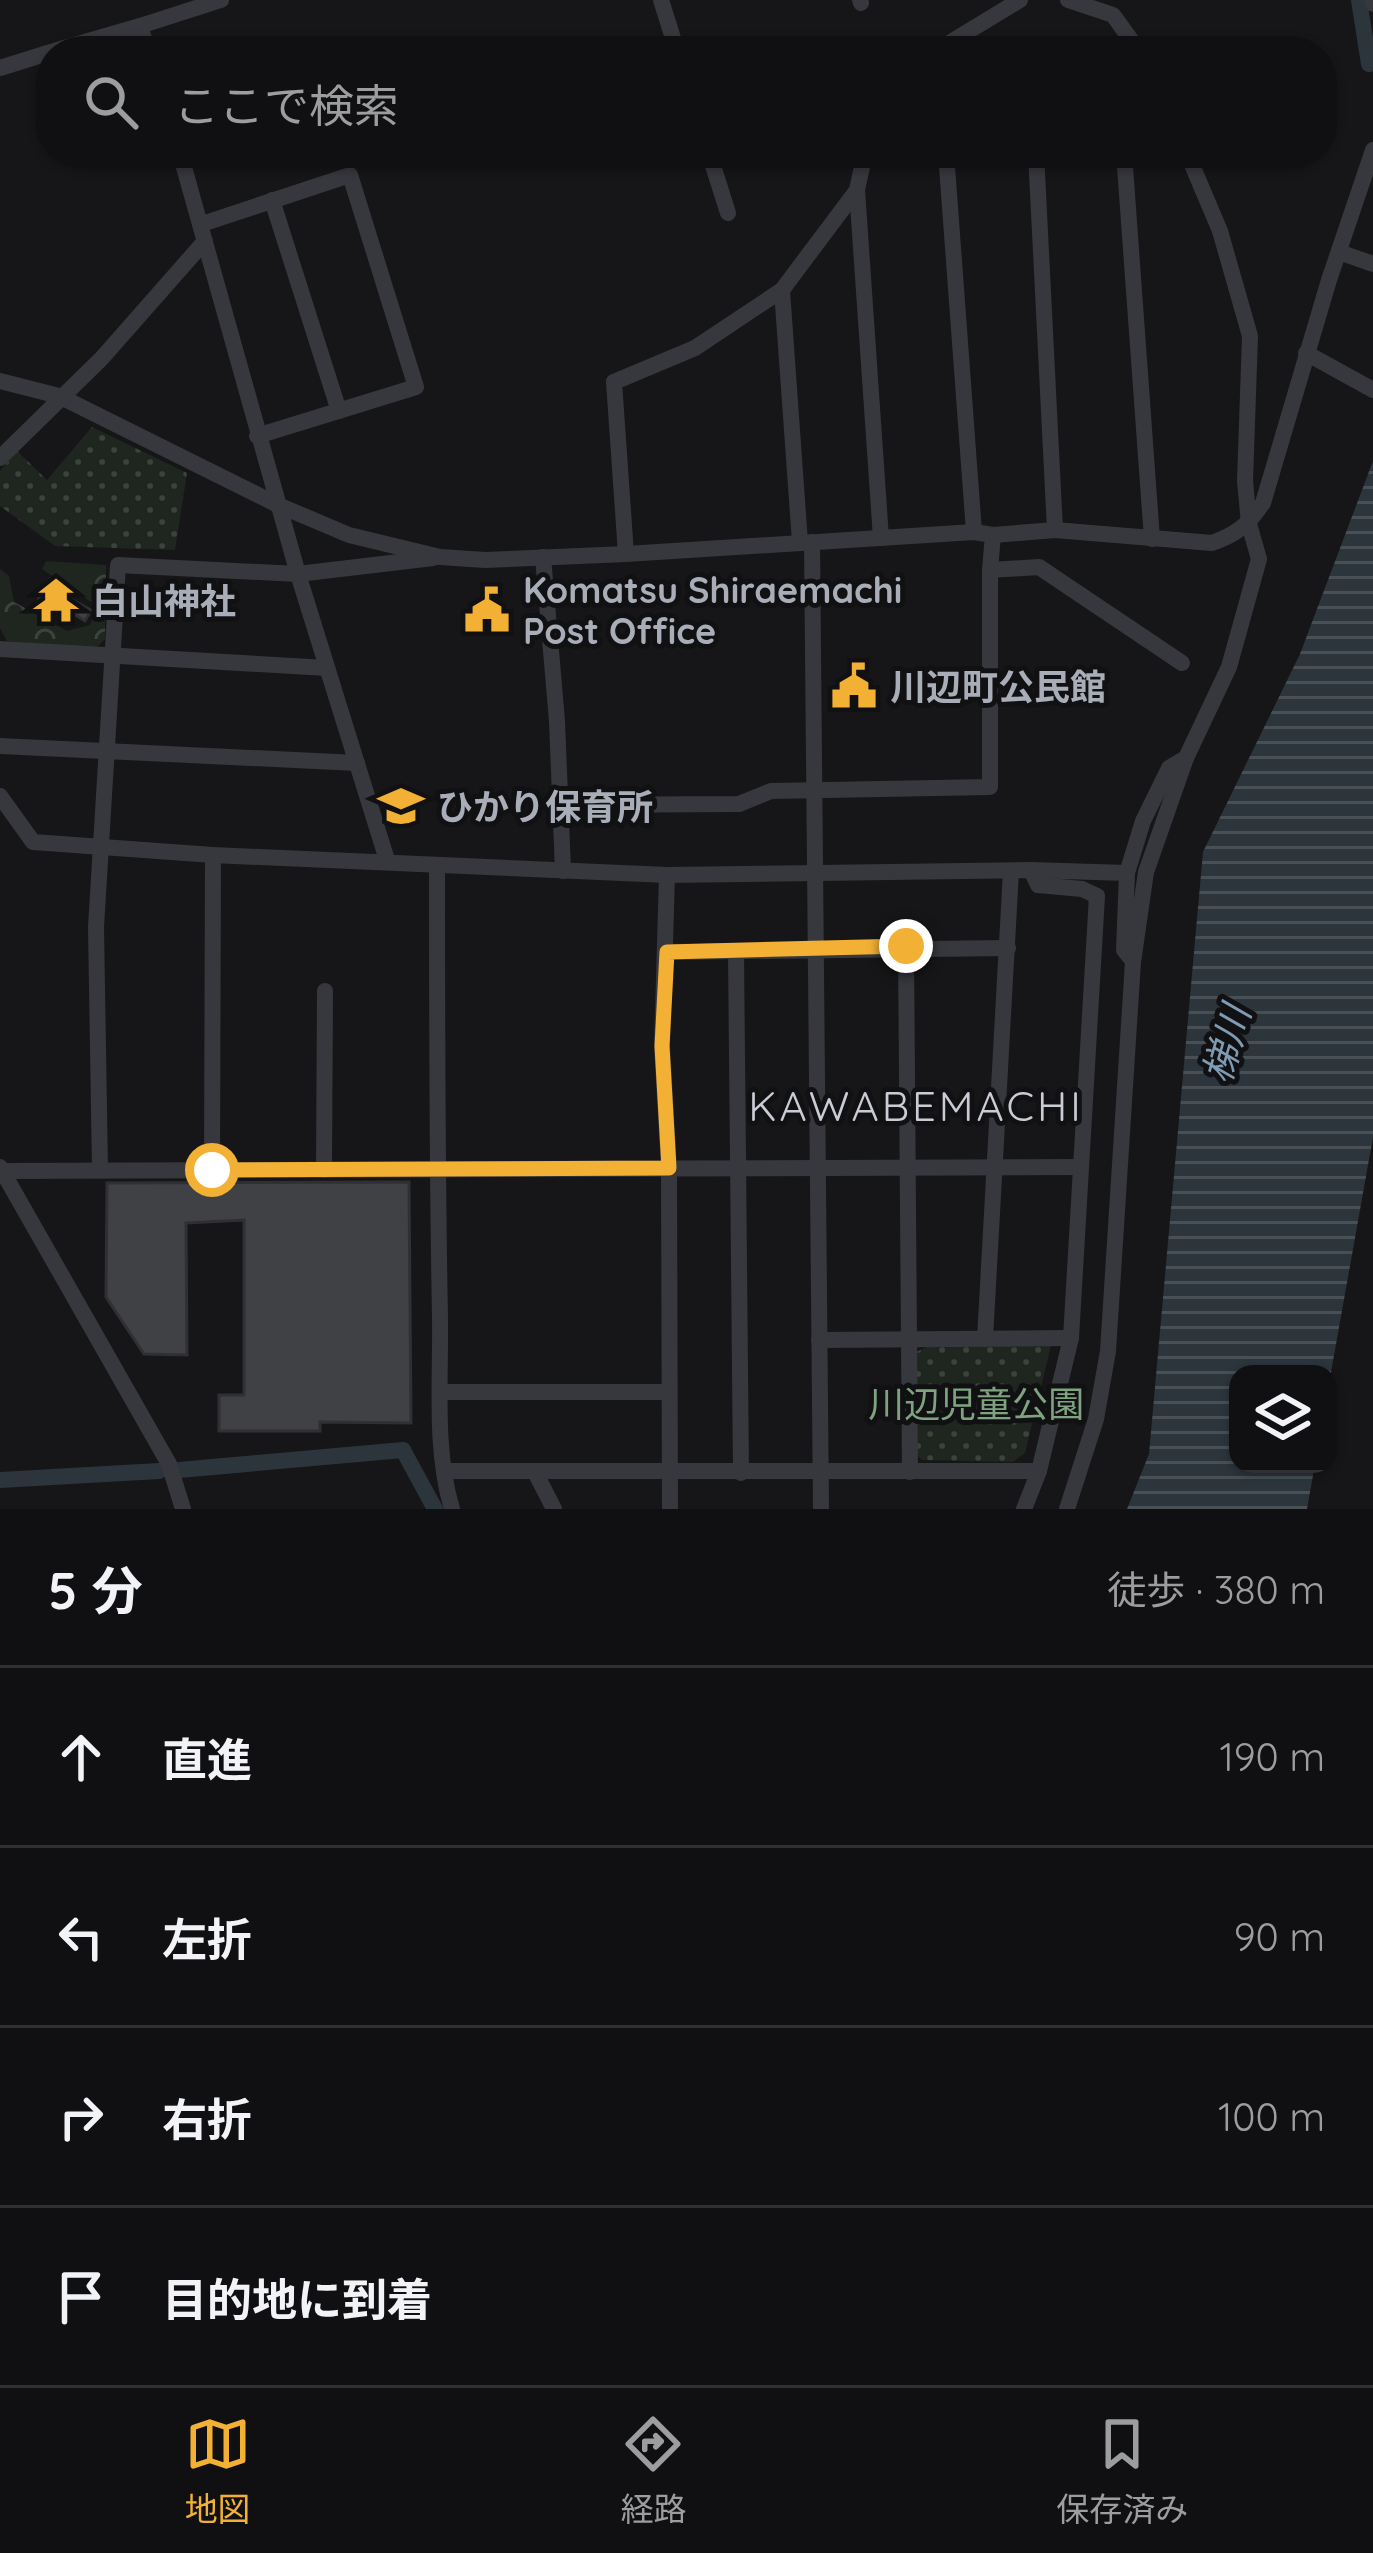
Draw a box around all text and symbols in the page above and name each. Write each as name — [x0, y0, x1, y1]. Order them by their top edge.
search box — [36, 36, 1337, 168]
icon: search — [78, 69, 144, 135]
text: ここで検索 — [174, 77, 399, 133]
place label: Komatsu Shiraemachi Post Office — [523, 567, 902, 653]
temple icon: 白山神社 — [31, 575, 81, 625]
place label: 白山神社 — [92, 578, 236, 623]
public building icon: Komatsu Shiraemachi Post Office — [462, 585, 512, 635]
public building icon: 川辺町公民館 — [829, 661, 879, 711]
place label: 川辺町公民館 — [890, 664, 1106, 709]
school or university icon: ひかり保育所 — [376, 781, 426, 831]
place label: ひかり保育所 — [437, 784, 653, 829]
route end — [879, 919, 933, 973]
water label: 梯川 — [1192, 996, 1261, 1088]
district label: KAWABEMACHI — [748, 1079, 1084, 1132]
route start — [185, 1143, 239, 1197]
map controls — [1229, 1365, 1337, 1473]
button: layers — [1229, 1365, 1337, 1473]
park label: 川辺児童公園 — [868, 1381, 1084, 1426]
text: 5 分 — [48, 1558, 143, 1622]
text: 徒歩 · 380 m — [1107, 1565, 1325, 1614]
icon: ahead — [48, 1724, 114, 1790]
text: 直進 — [162, 1731, 252, 1787]
text: 190 m — [1219, 1732, 1325, 1781]
icon: left — [48, 1904, 114, 1970]
text: 左折 — [162, 1911, 252, 1967]
text: 90 m — [1234, 1912, 1325, 1961]
icon: right — [48, 2084, 114, 2150]
text: 右折 — [162, 2091, 252, 2147]
text: 100 m — [1218, 2092, 1325, 2141]
icon: arrive — [48, 2264, 114, 2330]
text: 目的地に到着 — [162, 2271, 432, 2327]
tab: 地図 — [185, 2411, 251, 2531]
tab: 経路 — [620, 2411, 686, 2531]
tab: 保存済み — [1056, 2411, 1188, 2531]

